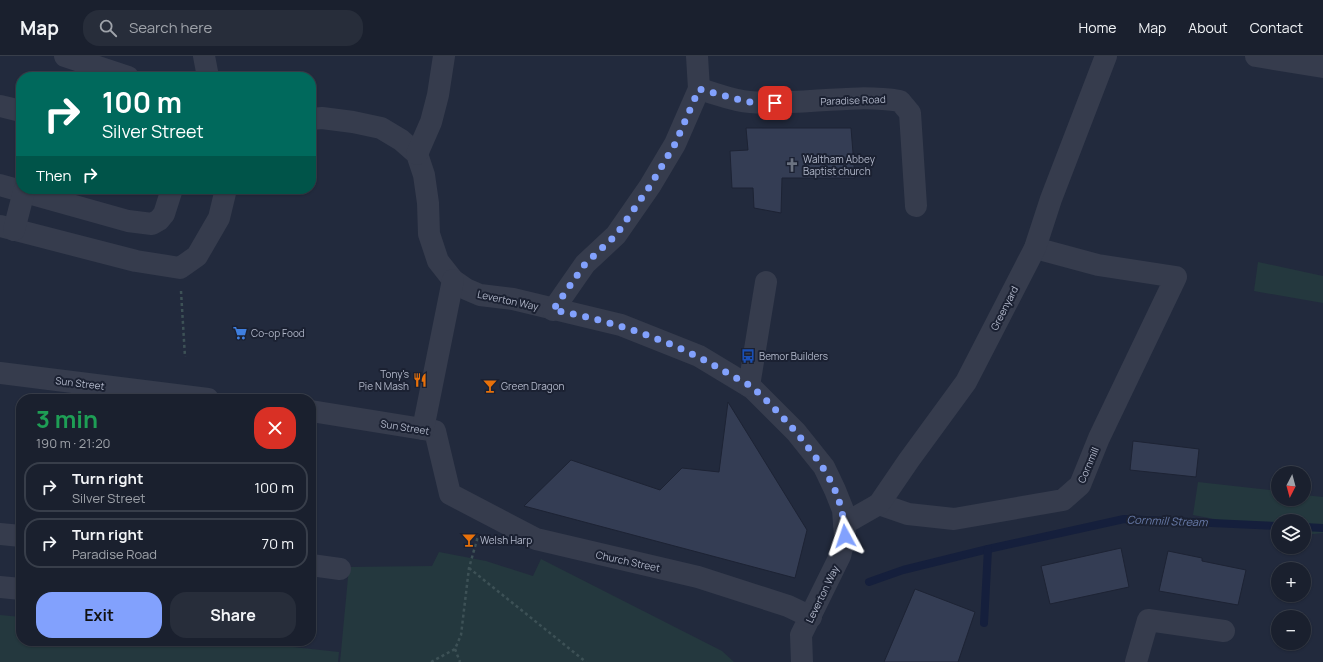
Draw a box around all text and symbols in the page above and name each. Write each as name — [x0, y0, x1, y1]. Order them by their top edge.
search box — [83, 10, 363, 46]
text: Map — [20, 15, 59, 41]
icon: search — [97, 17, 119, 39]
text: Search here — [129, 17, 212, 38]
text: Home — [1079, 18, 1116, 37]
text: Map — [1138, 18, 1166, 37]
text: About — [1188, 18, 1228, 37]
text: Contact — [1250, 18, 1303, 37]
text: 100 m — [102, 83, 182, 121]
pin — [758, 86, 792, 120]
icon: right — [36, 88, 88, 140]
icon: arrive — [764, 92, 786, 114]
street label: Paradise Road — [820, 92, 886, 108]
text: Silver Street — [102, 119, 204, 143]
place label: Waltham Abbey Baptist church — [803, 152, 876, 178]
church icon: Waltham Abbey Baptist church — [784, 157, 800, 173]
icon: right — [79, 164, 101, 186]
text: Then — [36, 165, 71, 186]
street label: Greenyard — [987, 283, 1021, 333]
street label: Leverton Way — [476, 287, 541, 313]
supermarket icon: Co-op Food — [232, 325, 248, 341]
place label: Co-op Food — [251, 326, 305, 340]
bus stop icon: Bemor Builders — [740, 348, 756, 364]
place label: Bemor Builders — [759, 349, 828, 363]
place label: Tony's Pie N Mash — [359, 367, 409, 393]
restaurant icon: Tony's Pie N Mash — [412, 372, 428, 388]
street label: Sun Street — [55, 373, 105, 393]
bar icon: Green Dragon — [482, 378, 498, 394]
place label: Green Dragon — [501, 379, 565, 393]
text: 3 min — [36, 402, 98, 435]
button: close — [254, 407, 296, 449]
street label: Sun Street — [379, 416, 431, 438]
text: 190 m · 21:20 — [36, 434, 111, 452]
street label: Cornmill — [1074, 445, 1102, 485]
north arrow — [1271, 466, 1311, 506]
map controls — [1271, 466, 1311, 650]
text: Turn right — [72, 468, 143, 489]
icon: right — [38, 476, 60, 498]
text: 100 m — [254, 477, 294, 498]
text: Silver Street — [72, 489, 146, 507]
water label: Cornmill Stream — [1126, 512, 1208, 529]
button: layers — [1271, 514, 1311, 554]
position arrow — [824, 515, 866, 557]
text: Turn right — [72, 524, 143, 545]
icon: right — [38, 532, 60, 554]
bar icon: Welsh Harp — [461, 532, 477, 548]
text: 70 m — [262, 533, 294, 554]
place label: Welsh Harp — [480, 533, 532, 547]
text: Paradise Road — [72, 545, 157, 563]
street label: Church Street — [595, 547, 661, 575]
street label: Leverton Way — [802, 562, 842, 625]
button: + — [1271, 562, 1311, 602]
button: Exit — [36, 592, 162, 638]
button: Share — [170, 592, 296, 638]
button: − — [1271, 610, 1311, 650]

